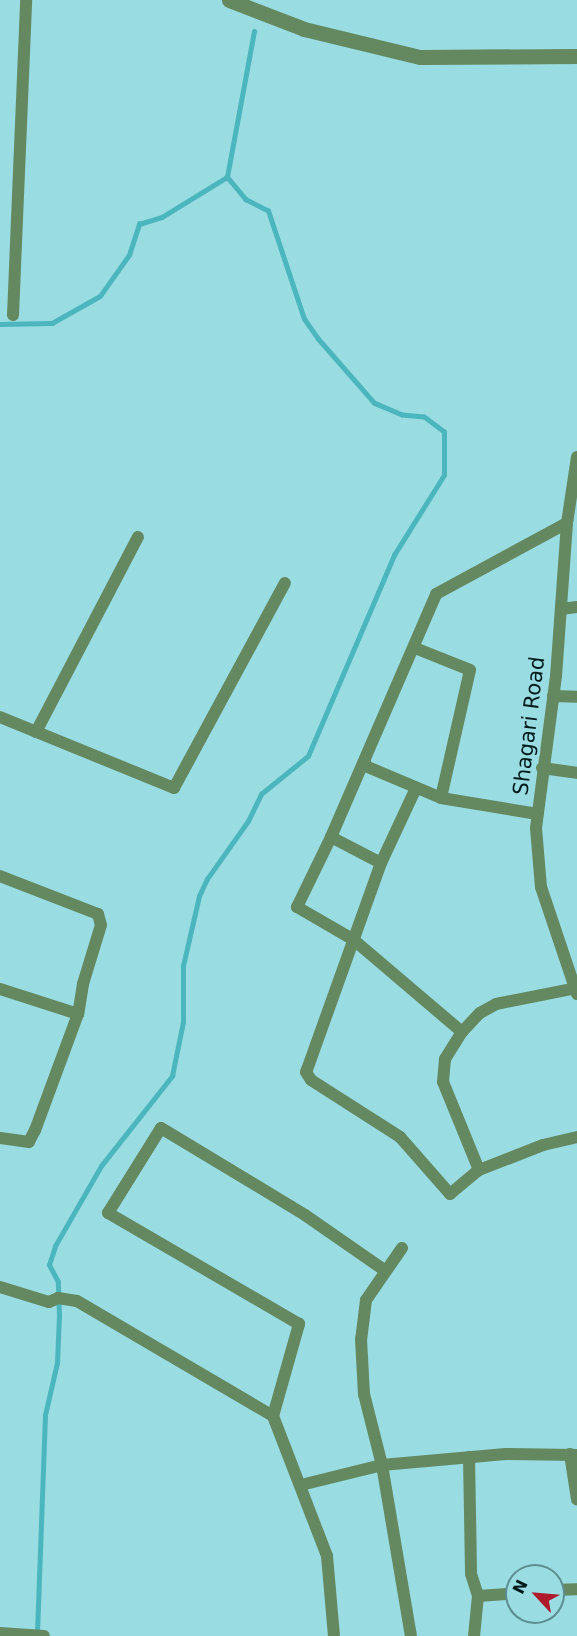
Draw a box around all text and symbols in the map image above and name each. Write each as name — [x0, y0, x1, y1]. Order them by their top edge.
street label: Shagari Road — [508, 655, 550, 797]
north arrow — [505, 1564, 565, 1624]
text: N — [509, 1577, 532, 1597]

